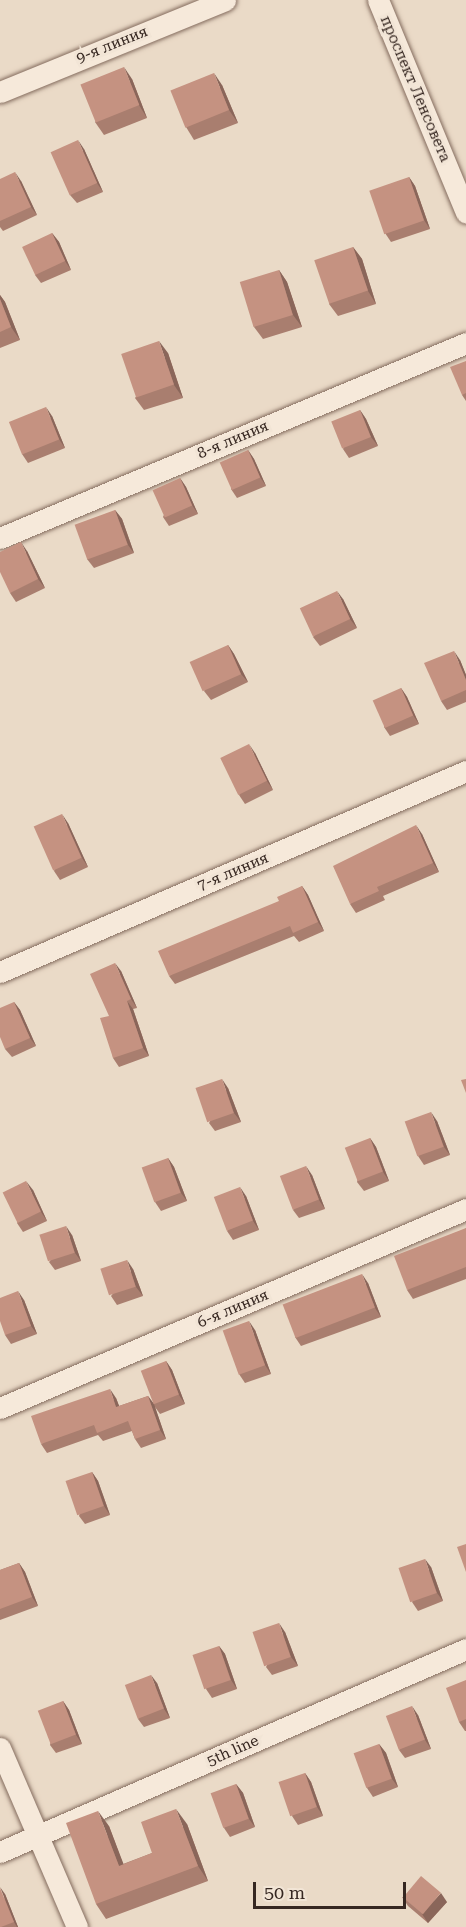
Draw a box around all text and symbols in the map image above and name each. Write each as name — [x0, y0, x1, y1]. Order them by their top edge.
street label: проспект Ленсовета — [376, 13, 454, 165]
street label: 9-я линия — [74, 23, 150, 67]
street label: 8-я линия — [195, 417, 271, 463]
street label: 7-я линия — [195, 849, 271, 895]
street label: 6-я линия — [195, 1286, 271, 1332]
street label: 5th line — [204, 1732, 262, 1770]
scale bar — [256, 1870, 409, 1908]
text: 50 m — [264, 1882, 305, 1903]

